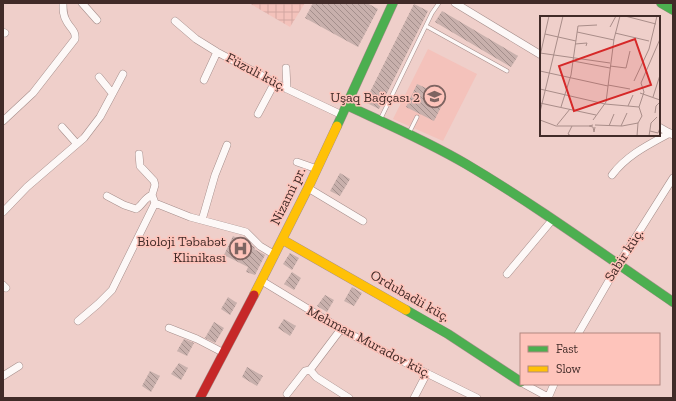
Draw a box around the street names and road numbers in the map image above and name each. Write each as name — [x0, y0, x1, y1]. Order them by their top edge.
street label: Füzuli küç. — [223, 49, 289, 95]
street label: Nizami pr. — [267, 164, 309, 228]
street label: Sabir küç. — [601, 226, 647, 284]
street label: Ordubadii küç. — [367, 266, 453, 326]
street label: Mehman Muradov küç. — [304, 302, 434, 382]

